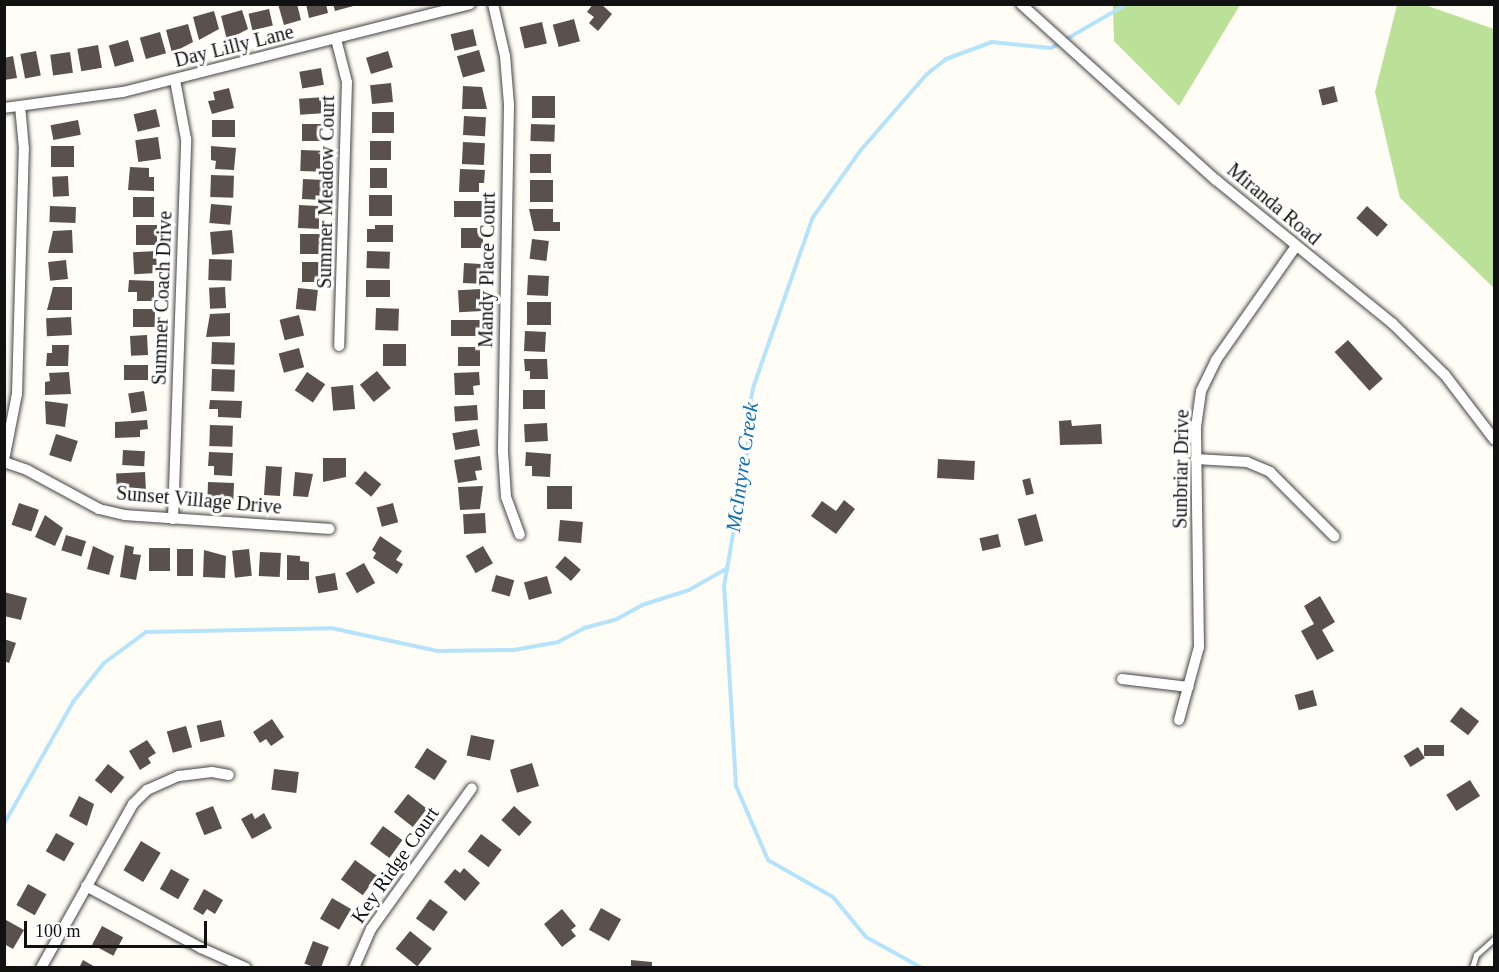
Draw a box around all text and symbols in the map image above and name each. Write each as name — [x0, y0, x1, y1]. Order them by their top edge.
street label: Day Lilly Lane — [172, 20, 296, 72]
street label: Summer Meadow Court — [312, 95, 340, 289]
street label: Miranda Road — [1222, 158, 1326, 250]
street label: Mandy Place Court — [474, 192, 500, 348]
street label: Summer Coach Drive — [147, 210, 177, 386]
water label: McIntyre Creek — [720, 400, 764, 534]
street label: Sunbriar Drive — [1168, 409, 1194, 529]
street label: Sunset Village Drive — [115, 481, 283, 519]
street label: Key Ridge Court — [346, 802, 444, 928]
scale bar — [27, 909, 210, 947]
text: 100 m — [35, 921, 81, 941]

